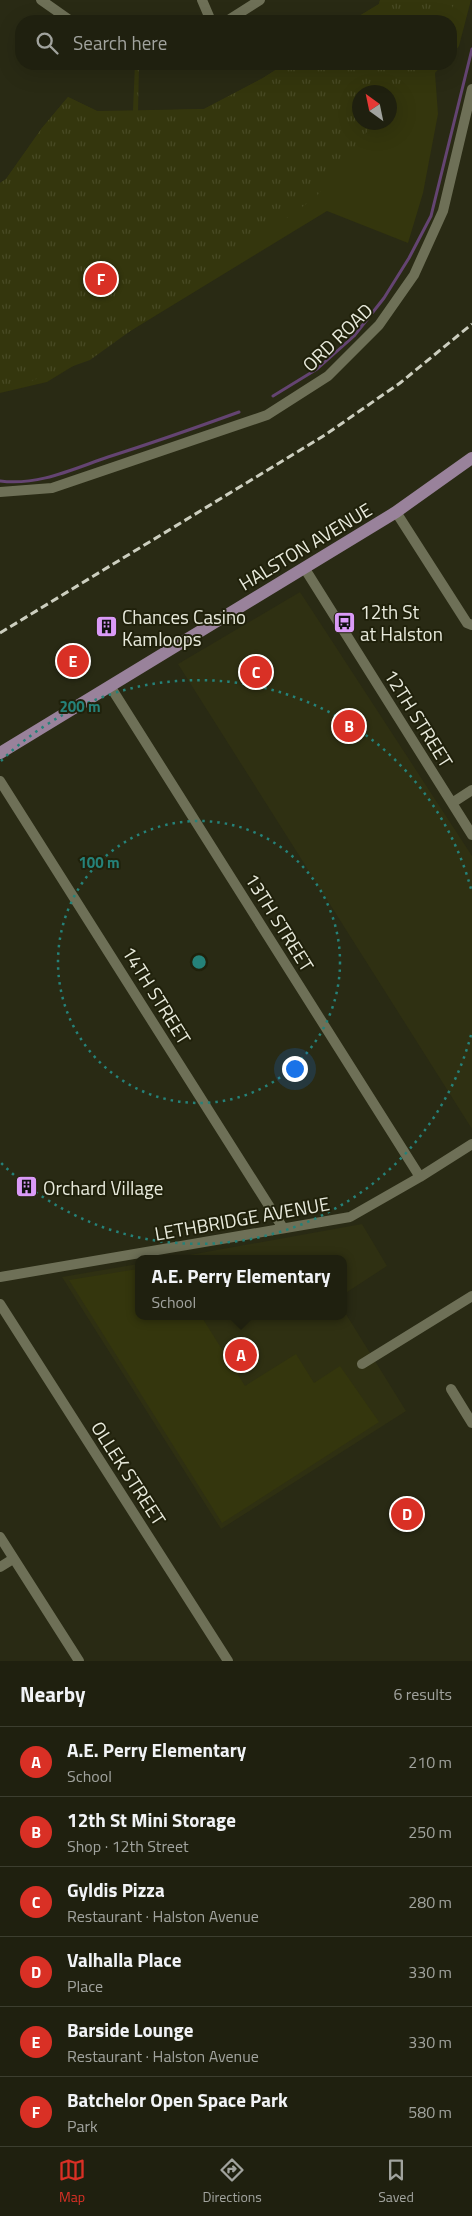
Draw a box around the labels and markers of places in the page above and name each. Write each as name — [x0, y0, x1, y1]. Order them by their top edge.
pin: F — [85, 260, 117, 298]
place label: 12th St at Halston — [360, 597, 443, 648]
place label: Chances Casino Kamloops — [122, 602, 246, 653]
bus stop icon: 12th St at Halston — [332, 610, 356, 634]
building icon: Chances Casino Kamloops — [94, 615, 118, 639]
pin: E — [57, 642, 89, 680]
pin: C — [240, 653, 272, 691]
pin: B — [333, 707, 365, 745]
centre of rings — [190, 953, 208, 971]
place label: Orchard Village — [43, 1173, 163, 1202]
building icon: Orchard Village — [15, 1175, 39, 1199]
pin: A — [225, 1336, 257, 1374]
pin: D — [391, 1495, 423, 1533]

